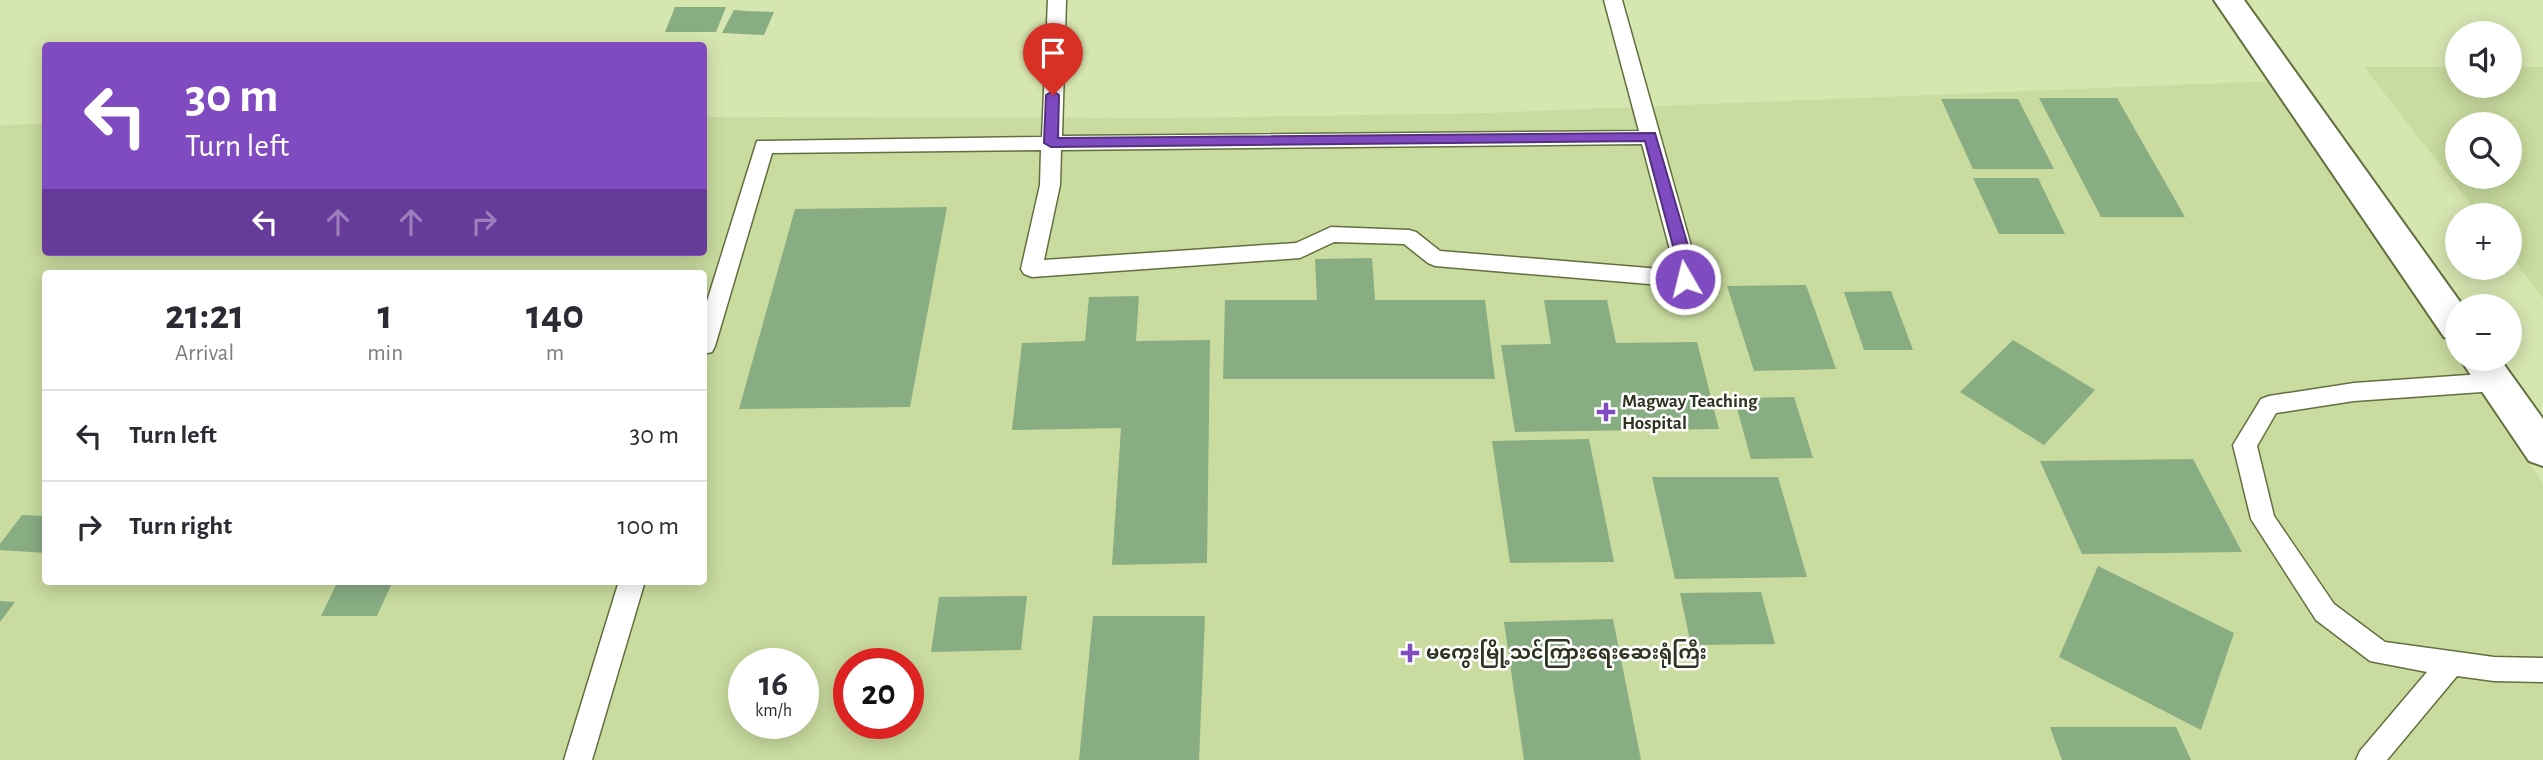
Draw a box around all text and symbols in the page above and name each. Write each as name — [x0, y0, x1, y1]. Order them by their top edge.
map controls — [2445, 21, 2522, 371]
button: sound — [2445, 21, 2522, 98]
pin — [1023, 23, 1083, 95]
icon: arrive — [1034, 34, 1072, 72]
icon: left — [70, 70, 161, 161]
text: 30 m — [185, 72, 279, 121]
button: search — [2445, 112, 2522, 189]
text: Turn left — [185, 130, 289, 162]
icon: left — [246, 203, 284, 241]
icon: ahead — [319, 203, 357, 241]
icon: ahead — [392, 203, 430, 241]
icon: right — [465, 203, 503, 241]
button: + — [2445, 203, 2522, 280]
position arrow — [1648, 242, 1722, 316]
text: 21:21 — [165, 294, 244, 336]
text: 1 — [378, 294, 393, 336]
text: 140 — [526, 294, 584, 336]
button: − — [2445, 294, 2522, 371]
text: Arrival — [175, 342, 234, 365]
text: min — [367, 342, 403, 365]
text: m — [546, 342, 564, 365]
place label: Magway Teaching Hospital — [1622, 392, 1758, 433]
marker: Magway Teaching Hospital — [1596, 402, 1616, 422]
icon: left — [70, 417, 108, 455]
text: Turn left — [129, 422, 217, 448]
text: 30 m — [629, 422, 679, 448]
icon: right — [70, 508, 108, 546]
text: Turn right — [129, 513, 232, 539]
text: 100 m — [618, 513, 679, 539]
place label: မကွေးမြို့သင်ကြားရေးဆေးရုံကြီး — [1426, 639, 1707, 668]
marker: မကွေးမြို့သင်ကြားရေးဆေးရုံကြီး — [1400, 643, 1420, 663]
speed limit sign: 20 — [833, 648, 924, 739]
text: 16 — [759, 667, 788, 702]
text: km/h — [755, 702, 792, 720]

